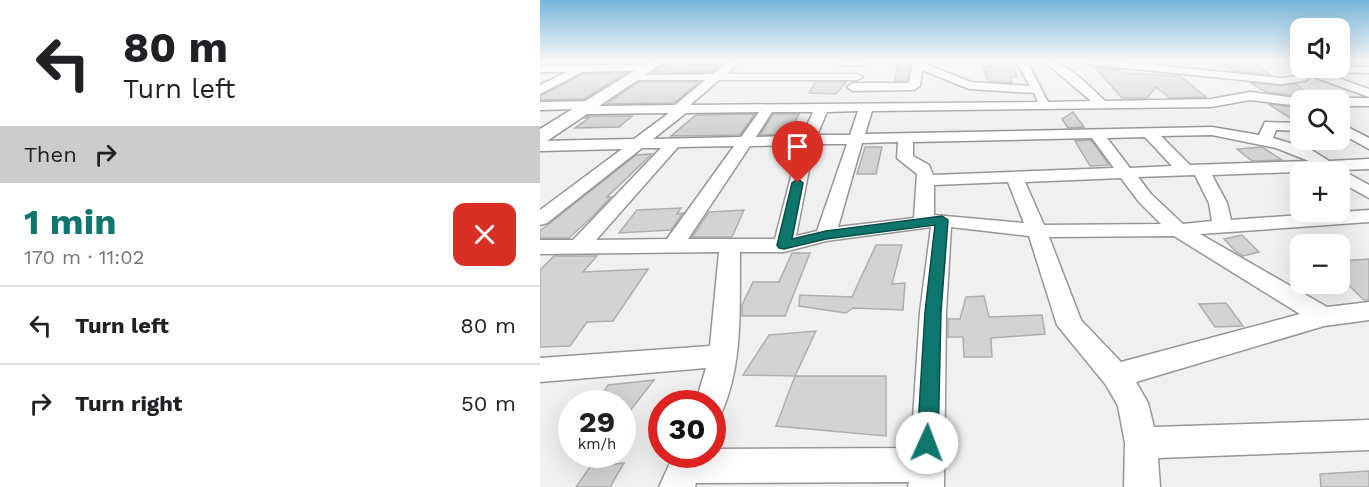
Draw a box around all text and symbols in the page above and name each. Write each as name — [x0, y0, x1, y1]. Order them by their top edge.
map controls — [1290, 18, 1350, 294]
button: sound — [1290, 18, 1350, 78]
text: 80 m — [123, 23, 228, 72]
icon: left — [24, 24, 102, 102]
text: Turn left — [123, 73, 235, 105]
button: search — [1290, 90, 1350, 150]
pin — [772, 121, 823, 183]
icon: arrive — [781, 130, 814, 163]
icon: right — [89, 138, 122, 171]
text: Then — [24, 142, 77, 167]
button: + — [1290, 162, 1350, 222]
text: 1 min — [24, 201, 116, 243]
button: close — [453, 203, 516, 266]
button: − — [1290, 234, 1350, 294]
text: 170 m · 11:02 — [24, 245, 144, 269]
icon: left — [24, 309, 57, 342]
text: Turn left — [75, 313, 169, 338]
text: 80 m — [460, 313, 516, 338]
icon: right — [24, 387, 57, 420]
speed limit sign: 30 — [648, 390, 726, 468]
text: Turn right — [75, 391, 182, 416]
text: 50 m — [461, 391, 516, 416]
text: 29 — [579, 404, 615, 439]
position arrow — [895, 411, 959, 475]
text: km/h — [578, 435, 616, 453]

